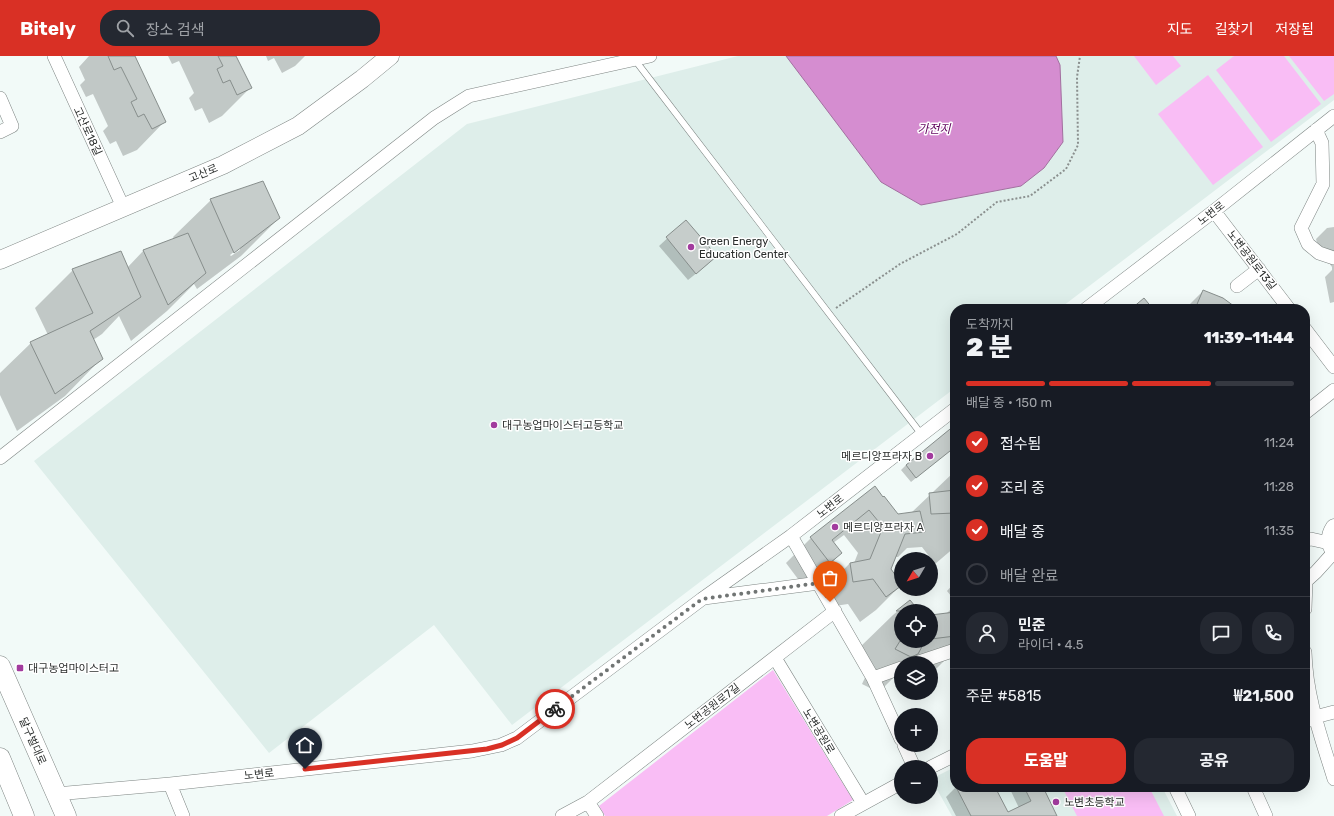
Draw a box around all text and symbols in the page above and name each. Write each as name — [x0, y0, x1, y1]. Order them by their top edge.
search box — [100, 10, 380, 46]
text: Bitely — [20, 17, 76, 40]
icon: search — [114, 17, 136, 39]
text: 장소 검색 — [146, 21, 205, 39]
text: 지도 — [1167, 21, 1193, 38]
text: 길찾기 — [1215, 21, 1253, 38]
text: 저장됨 — [1275, 21, 1314, 38]
street label: 고산로18길 — [71, 105, 104, 158]
water label: 가전지 — [917, 122, 952, 136]
street label: 고산로 — [187, 162, 220, 185]
street label: 노변로 — [1195, 199, 1227, 228]
street label: 노변공원로13길 — [1224, 228, 1279, 293]
place label: Green Energy Education Center — [699, 235, 789, 261]
marker: Green Energy Education Center — [686, 242, 696, 252]
text: 도착까지 — [966, 317, 1014, 332]
text: 11:39–11:44 — [1204, 329, 1294, 347]
text: 2 분 — [966, 332, 1013, 363]
text: 배달 중 · 150 m — [966, 395, 1052, 410]
place label: 대구농업마이스터고등학교 — [502, 419, 623, 432]
marker: 대구농업마이스터고등학교 — [489, 420, 499, 430]
icon: check — [966, 431, 988, 453]
text: 접수됨 — [1000, 435, 1041, 453]
text: 11:24 — [1264, 435, 1294, 450]
place label: 메르디앙프라자 B — [841, 450, 922, 463]
marker: 메르디앙프라자 B — [925, 451, 935, 461]
icon: check — [966, 475, 988, 497]
text: 조리 중 — [1000, 479, 1045, 497]
text: 11:28 — [1264, 479, 1294, 494]
street label: 노변로 — [814, 492, 846, 521]
icon: check — [966, 519, 988, 541]
place label: 메르디앙프라자 A — [843, 521, 925, 534]
marker: 메르디앙프라자 A — [830, 522, 840, 532]
text: 배달 중 — [1000, 523, 1045, 541]
text: 11:35 — [1264, 523, 1294, 538]
north arrow — [894, 552, 938, 596]
map controls — [894, 552, 938, 804]
pin — [813, 561, 847, 602]
icon: bag — [819, 567, 841, 589]
text: 배달 완료 — [1000, 567, 1059, 585]
button: locate — [894, 604, 938, 648]
button: person — [966, 612, 1008, 654]
button: chat — [1200, 612, 1242, 654]
button: phone — [1252, 612, 1294, 654]
text: 민준 — [1018, 616, 1046, 634]
text: 라이더 · 4.5 — [1018, 637, 1083, 652]
button: layers — [894, 656, 938, 700]
place label: 대구농업마이스터고 — [28, 662, 119, 675]
marker: 대구농업마이스터고 — [15, 663, 25, 673]
street label: 노변공원로7길 — [682, 681, 742, 732]
text: 주문 #5815 — [966, 687, 1042, 705]
text: ₩21,500 — [1234, 687, 1294, 705]
courier — [535, 689, 575, 729]
icon: bike — [544, 698, 566, 720]
street label: 노변공원로 — [800, 706, 837, 756]
button: + — [894, 708, 938, 752]
street label: 달구벌대로 — [16, 715, 49, 767]
pin — [288, 728, 322, 769]
icon: home — [294, 734, 316, 756]
button: 도움말 — [966, 738, 1126, 784]
button: 공유 — [1134, 738, 1294, 784]
button: − — [894, 760, 938, 804]
street label: 노변로 — [243, 766, 275, 783]
place label: 노변초등학교 — [1064, 796, 1125, 809]
marker: 노변초등학교 — [1051, 797, 1061, 807]

